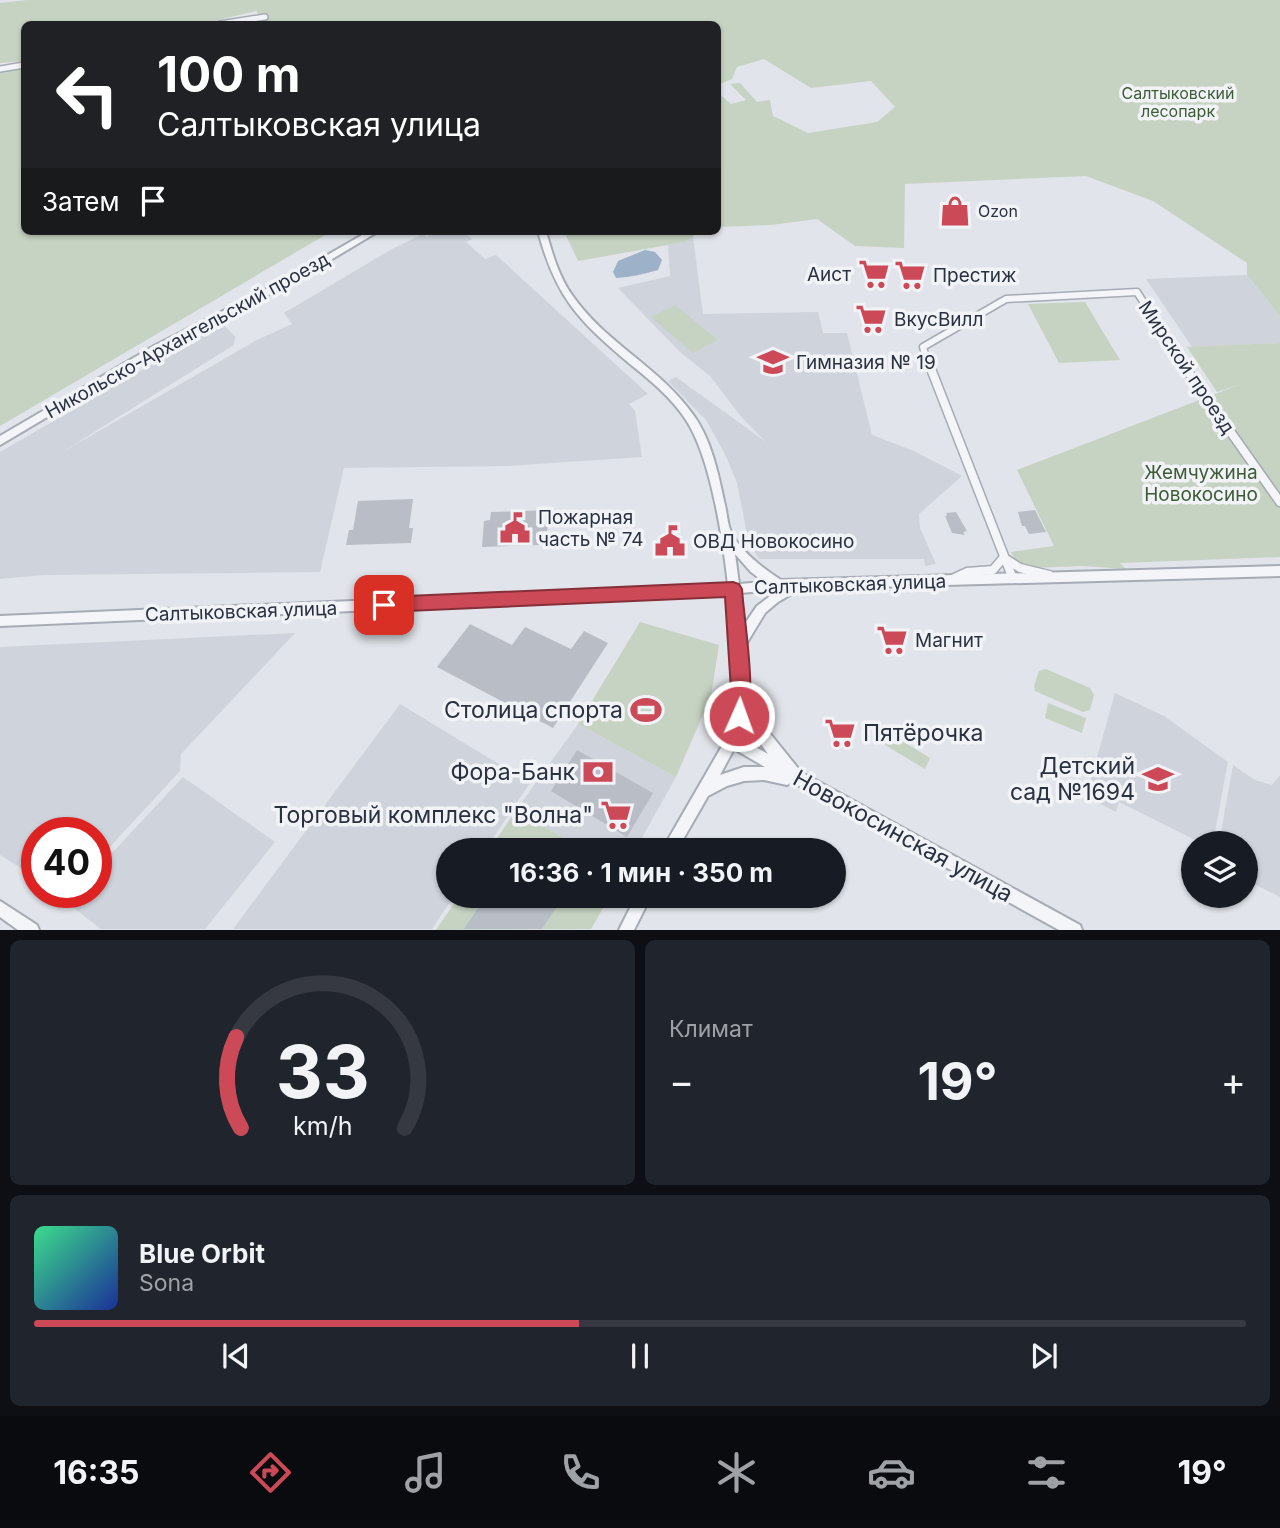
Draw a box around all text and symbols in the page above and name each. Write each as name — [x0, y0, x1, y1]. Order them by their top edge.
text: 100 m — [157, 45, 301, 104]
icon: left — [42, 49, 133, 140]
park label: Салтыковский лесопарк — [1121, 83, 1235, 121]
text: Салтыковская улица — [157, 105, 481, 144]
icon: arrive — [134, 182, 172, 220]
text: Затем — [42, 186, 120, 217]
shop icon: Ozon — [938, 194, 972, 228]
place label: Ozon — [978, 201, 1018, 221]
street label: Никольско-Архангельский проезд — [41, 248, 333, 423]
supermarket icon: Аист — [857, 257, 891, 291]
supermarket icon: Престиж — [893, 258, 927, 292]
place label: Аист — [807, 263, 851, 286]
place label: Престиж — [933, 264, 1016, 287]
street label: Мирской проезд — [1134, 296, 1240, 438]
supermarket icon: ВкусВилл — [854, 302, 888, 336]
place label: ВкусВилл — [894, 308, 983, 331]
school or university icon: Гимназия № 19 — [756, 345, 790, 379]
place label: Гимназия № 19 — [796, 351, 936, 374]
park label: Жемчужина Новокосино — [1144, 461, 1258, 506]
place label: Пожарная часть № 74 — [538, 506, 644, 551]
public building icon: Пожарная часть № 74 — [498, 511, 532, 545]
public building icon: ОВД Новокосино — [653, 524, 687, 558]
place label: ОВД Новокосино — [693, 530, 855, 553]
street label: Салтыковская улица — [754, 570, 947, 599]
pin — [354, 575, 414, 635]
icon: arrive — [365, 586, 403, 624]
street label: Салтыковская улица — [145, 597, 338, 626]
supermarket icon: Магнит — [875, 623, 909, 657]
place label: Магнит — [915, 629, 983, 652]
position arrow — [702, 679, 776, 753]
sports icon: Столица спорта — [629, 693, 663, 727]
place label: Столица спорта — [444, 696, 623, 724]
supermarket icon: Пятёрочка — [823, 716, 857, 750]
place label: Пятёрочка — [863, 719, 983, 747]
place label: Детский сад №1694 — [1010, 752, 1135, 806]
bank icon: Фора-Банк — [581, 755, 615, 789]
place label: Фора-Банк — [451, 758, 576, 786]
school or university icon: Детский сад №1694 — [1141, 762, 1175, 796]
street label: Новокосинская улица — [788, 764, 1018, 908]
supermarket icon: Торговый комплекс "Волна" — [599, 798, 633, 832]
place label: Торговый комплекс "Волна" — [273, 801, 593, 829]
speed limit sign: 40 — [21, 817, 112, 908]
map controls — [1181, 831, 1258, 908]
button: layers — [1181, 831, 1258, 908]
text: 16:36 · 1 мин · 350 m — [509, 857, 773, 888]
text: Климат — [669, 1015, 753, 1043]
text: 33 — [276, 1028, 369, 1117]
text: 19° — [917, 1050, 998, 1113]
text: − — [669, 1058, 694, 1104]
text: + — [1221, 1058, 1246, 1104]
text: km/h — [293, 1111, 352, 1141]
text: Blue Orbit — [139, 1238, 265, 1269]
text: Sona — [139, 1269, 194, 1297]
icon: previous — [217, 1337, 255, 1375]
icon: pause — [621, 1337, 659, 1375]
icon: next — [1025, 1337, 1063, 1375]
icon: directions — [246, 1448, 295, 1497]
icon: music — [401, 1448, 450, 1497]
icon: phone — [556, 1448, 605, 1497]
icon: climate — [712, 1448, 761, 1497]
icon: car — [867, 1448, 916, 1497]
icon: filters — [1022, 1448, 1071, 1497]
text: 16:35 — [53, 1453, 140, 1492]
text: 19° — [1177, 1453, 1227, 1492]

